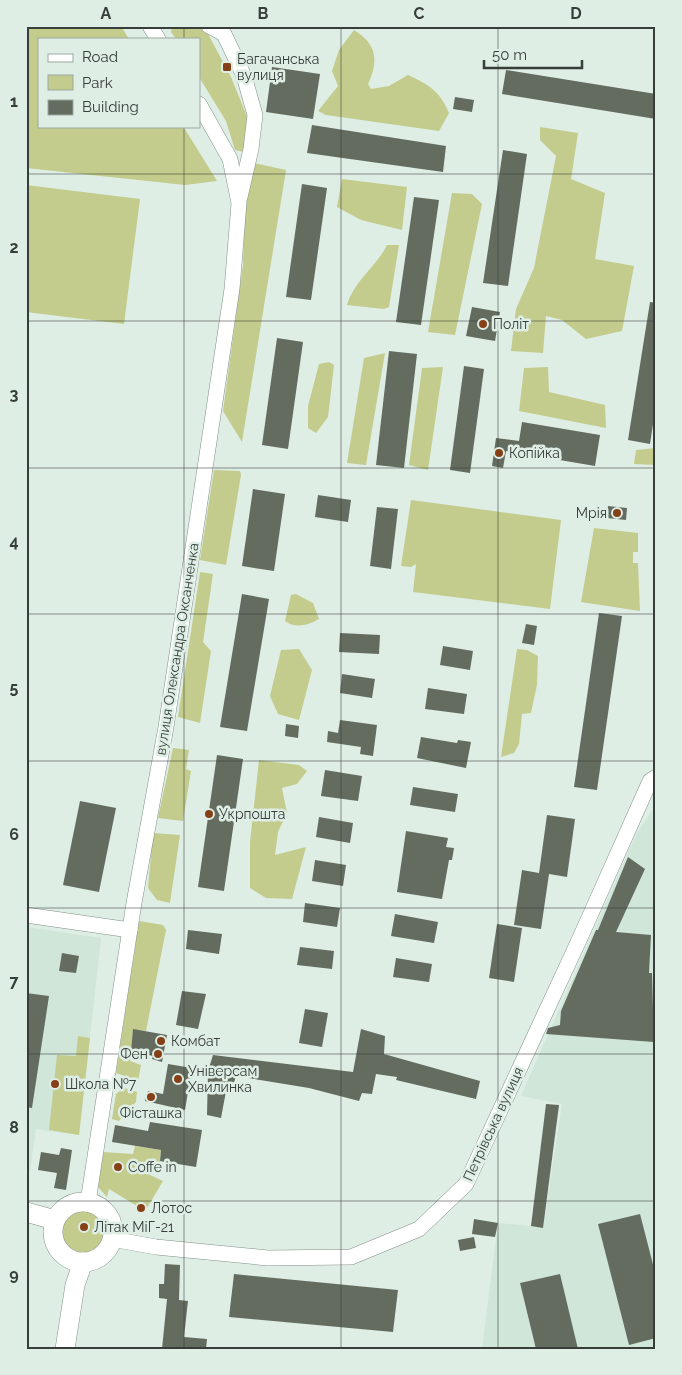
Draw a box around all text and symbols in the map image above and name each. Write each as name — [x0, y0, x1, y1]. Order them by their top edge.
text: A — [101, 4, 112, 23]
text: B — [258, 4, 269, 23]
text: C — [414, 4, 425, 23]
text: D — [570, 4, 582, 23]
legend — [38, 38, 200, 128]
scale bar — [484, 38, 582, 70]
text: 50 m — [492, 46, 527, 64]
text: Road — [82, 48, 118, 66]
place label: Багачанська вулиця — [237, 51, 319, 83]
marker: Багачанська вулиця — [221, 61, 233, 73]
text: Park — [82, 74, 113, 92]
text: 1 — [10, 92, 18, 111]
text: Building — [82, 98, 139, 116]
text: 2 — [9, 238, 19, 257]
place label: Політ — [493, 316, 529, 332]
marker: Політ — [477, 318, 489, 330]
text: 3 — [10, 385, 19, 404]
place label: Копійка — [509, 445, 560, 461]
marker: Копійка — [493, 447, 505, 459]
place label: Мрія — [576, 505, 607, 521]
marker: Мрія — [611, 507, 623, 519]
text: 4 — [9, 532, 19, 551]
street label: вулиця Олександра Оксанченка — [152, 542, 202, 756]
text: 5 — [10, 678, 19, 697]
place label: Укрпошта — [219, 806, 285, 822]
marker: Укрпошта — [203, 808, 215, 820]
text: 6 — [9, 825, 19, 844]
text: 7 — [10, 972, 19, 991]
place label: Комбат — [171, 1033, 221, 1049]
marker: Комбат — [155, 1035, 167, 1047]
place label: Фен — [120, 1046, 148, 1062]
marker: Фен — [152, 1048, 164, 1060]
place label: Універсам Хвилинка — [188, 1063, 257, 1095]
street label: Петрівська вулиця — [460, 1065, 526, 1183]
marker: Універсам Хвилинка — [172, 1073, 184, 1085]
place label: Школа №7 — [65, 1076, 137, 1092]
marker: Школа №7 — [49, 1078, 61, 1090]
marker: Фісташка — [145, 1091, 157, 1103]
place label: Фісташка — [120, 1105, 182, 1121]
text: 8 — [9, 1118, 19, 1137]
place label: Coffe in — [128, 1159, 177, 1175]
marker: Coffe in — [112, 1161, 124, 1173]
place label: Лотос — [151, 1200, 193, 1216]
marker: Лотос — [135, 1202, 147, 1214]
place label: Літак МіГ-21 — [94, 1219, 174, 1235]
marker: Літак МіГ-21 — [78, 1221, 90, 1233]
text: 9 — [9, 1265, 19, 1284]

